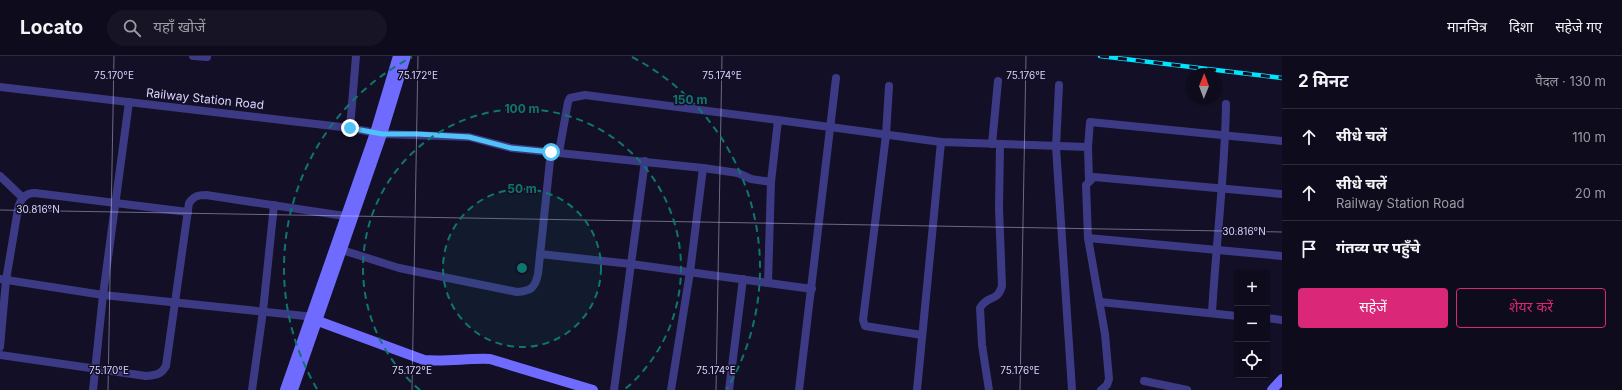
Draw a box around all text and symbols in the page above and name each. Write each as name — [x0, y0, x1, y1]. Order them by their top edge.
search box — [107, 10, 387, 46]
text: Locato — [20, 16, 83, 39]
icon: search — [121, 17, 143, 39]
text: यहाँ खोजें — [153, 17, 205, 36]
text: मानचित्र — [1447, 18, 1487, 35]
text: दिशा — [1509, 18, 1533, 35]
text: सहेजे गए — [1555, 18, 1602, 35]
north arrow — [1186, 68, 1222, 104]
text: 75.170°E — [94, 69, 134, 81]
text: 75.172°E — [398, 69, 438, 81]
text: 75.174°E — [702, 69, 742, 81]
text: 75.176°E — [1006, 69, 1046, 81]
text: 2 मिनट — [1298, 71, 1348, 91]
text: पैदल · 130 m — [1535, 73, 1606, 89]
street label: Railway Station Road — [145, 85, 265, 112]
text: 150 m — [673, 92, 707, 107]
text: 100 m — [504, 101, 540, 116]
route end — [341, 119, 359, 137]
icon: ahead — [1298, 126, 1320, 148]
text: सीधे चलें — [1336, 126, 1387, 145]
text: 110 m — [1572, 129, 1606, 145]
route start — [542, 143, 560, 161]
text: सीधे चलें — [1336, 174, 1387, 193]
text: 50 m — [507, 181, 537, 196]
icon: ahead — [1298, 182, 1320, 204]
text: 20 m — [1575, 185, 1606, 201]
text: Railway Station Road — [1336, 195, 1464, 211]
text: 30.816°N — [16, 203, 60, 215]
text: 30.816°N — [1222, 225, 1266, 237]
icon: arrive — [1298, 238, 1320, 260]
text: गंतव्य पर पहुँचे — [1336, 238, 1420, 257]
centre of rings — [515, 261, 529, 275]
map controls — [1234, 270, 1270, 378]
button: + — [1234, 270, 1270, 306]
button: सहेजें — [1298, 288, 1448, 328]
button: शेयर करें — [1456, 288, 1606, 328]
button: − — [1234, 306, 1270, 342]
button: locate — [1234, 342, 1270, 378]
text: 75.170°E — [89, 364, 129, 376]
text: 75.172°E — [392, 364, 432, 376]
text: 75.174°E — [696, 364, 736, 376]
text: 75.176°E — [1000, 364, 1040, 376]

